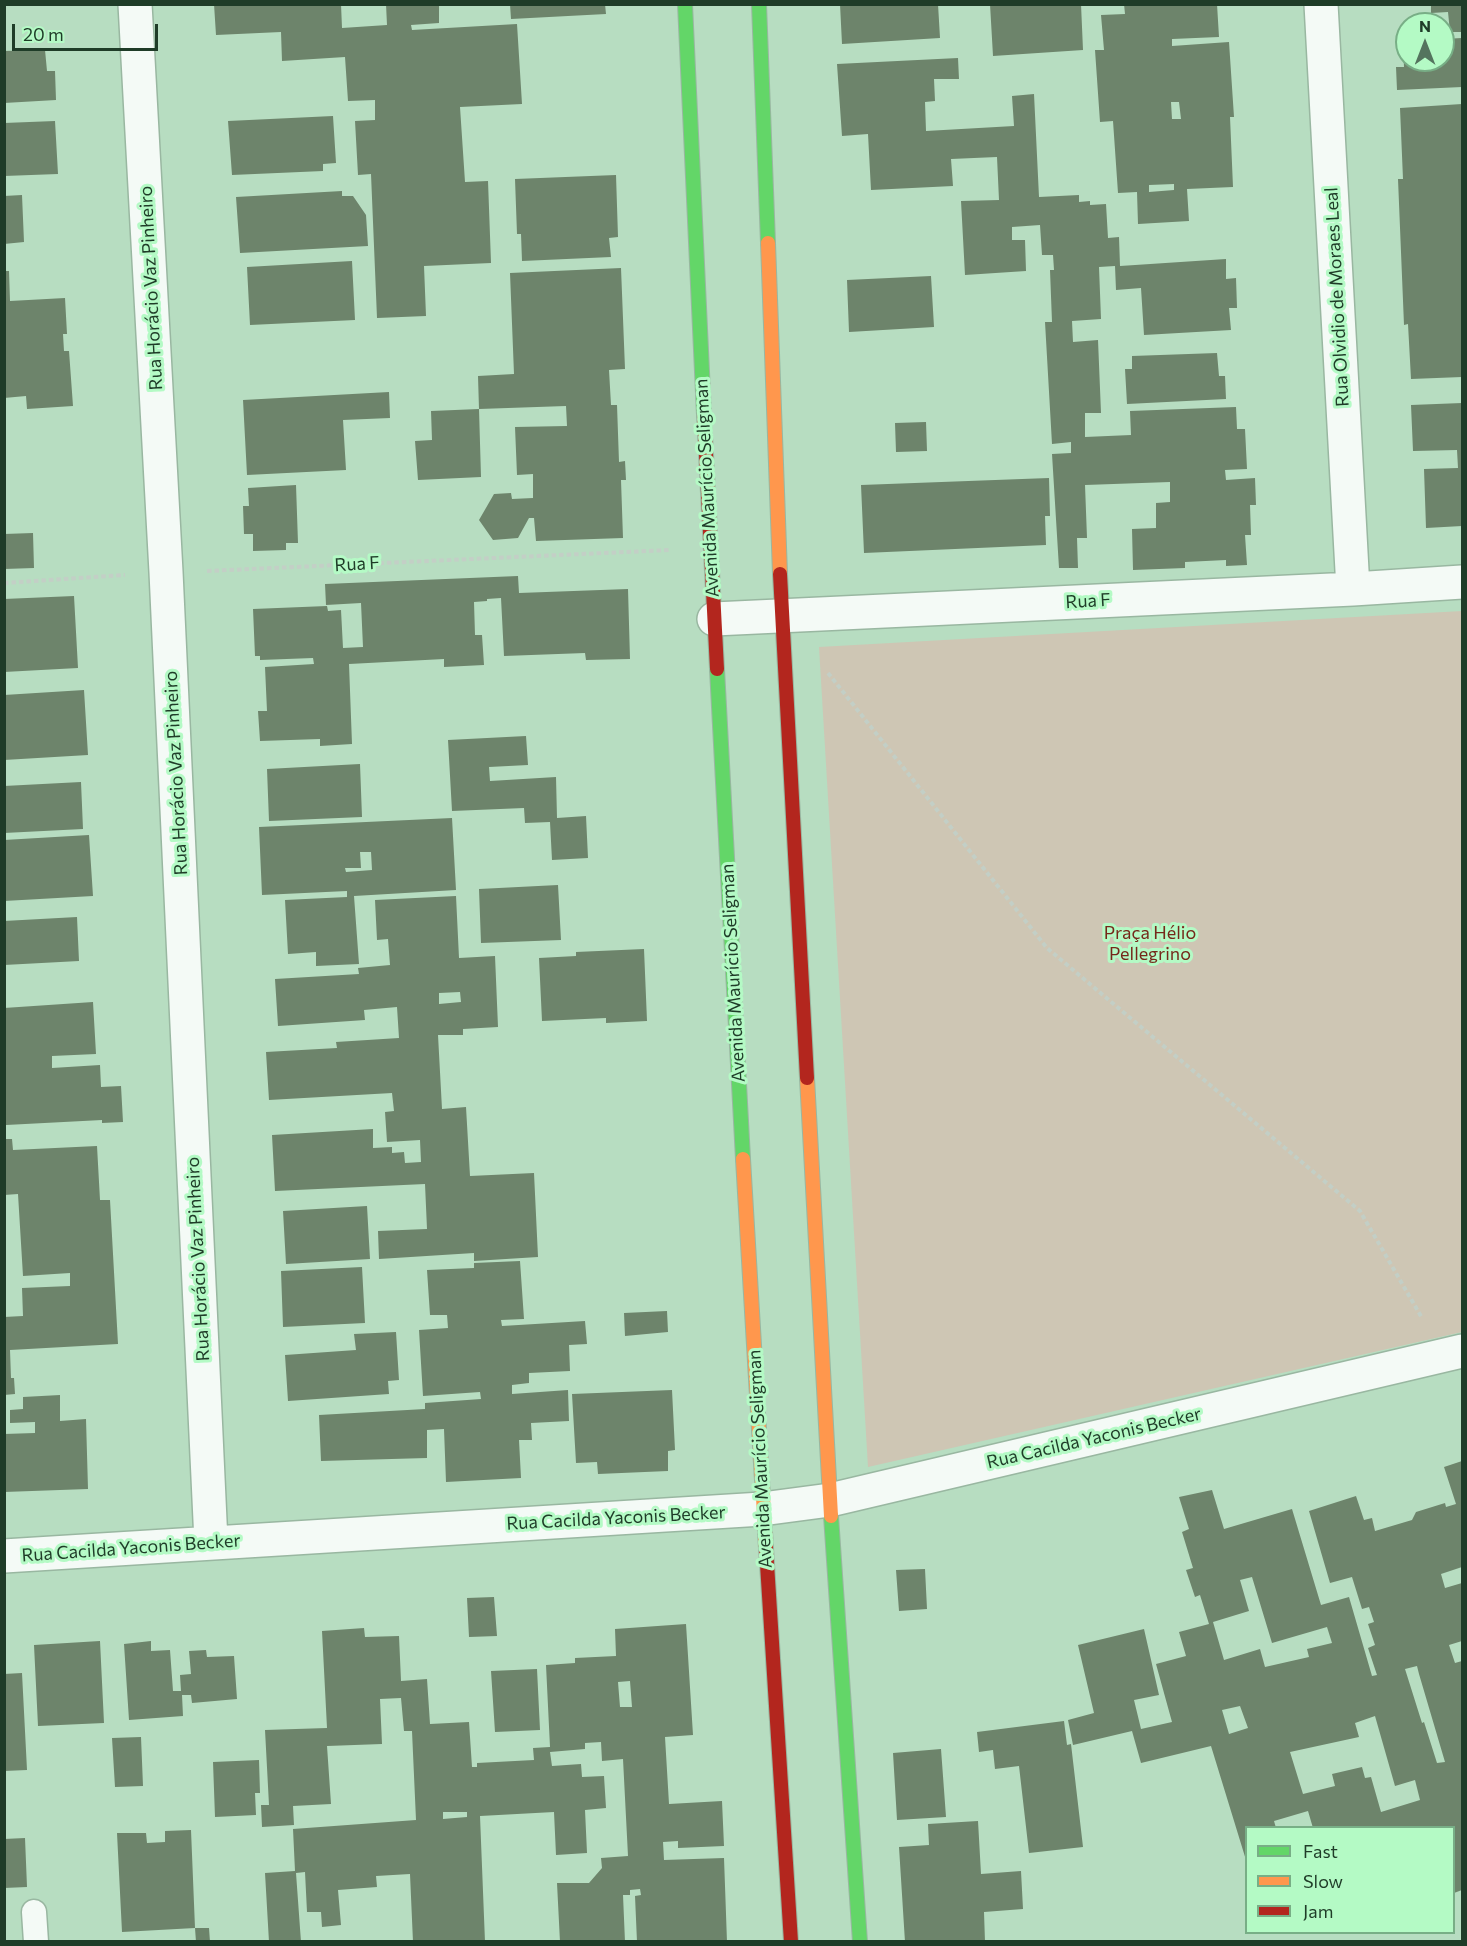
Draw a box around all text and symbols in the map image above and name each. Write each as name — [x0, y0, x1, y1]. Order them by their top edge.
scale bar — [15, 12, 160, 50]
north arrow — [1395, 12, 1455, 72]
text: N — [1419, 16, 1431, 35]
text: 20 m — [23, 23, 64, 45]
street label: Rua Horácio Vaz Pinheiro — [135, 185, 167, 391]
street label: Rua Olvidio de Moraes Leal — [1320, 187, 1354, 407]
street label: Avenida Maurício Seligman — [690, 378, 724, 598]
street label: Rua F — [334, 552, 380, 576]
street label: Rua F — [1065, 589, 1111, 613]
street label: Rua Horácio Vaz Pinheiro — [160, 670, 192, 876]
street label: Avenida Maurício Seligman — [716, 863, 750, 1083]
park label: Praça Hélio Pellegrino — [1104, 922, 1196, 964]
street label: Rua Horácio Vaz Pinheiro — [182, 1156, 214, 1362]
street label: Avenida Maurício Seligman — [743, 1349, 777, 1569]
street label: Rua Cacilda Yaconis Becker — [985, 1403, 1203, 1473]
street label: Rua Cacilda Yaconis Becker — [506, 1501, 726, 1535]
street label: Rua Cacilda Yaconis Becker — [21, 1530, 241, 1566]
legend — [1245, 1826, 1455, 1934]
text: Fast — [1303, 1840, 1338, 1862]
text: Slow — [1303, 1870, 1343, 1892]
text: Jam — [1303, 1900, 1333, 1922]

